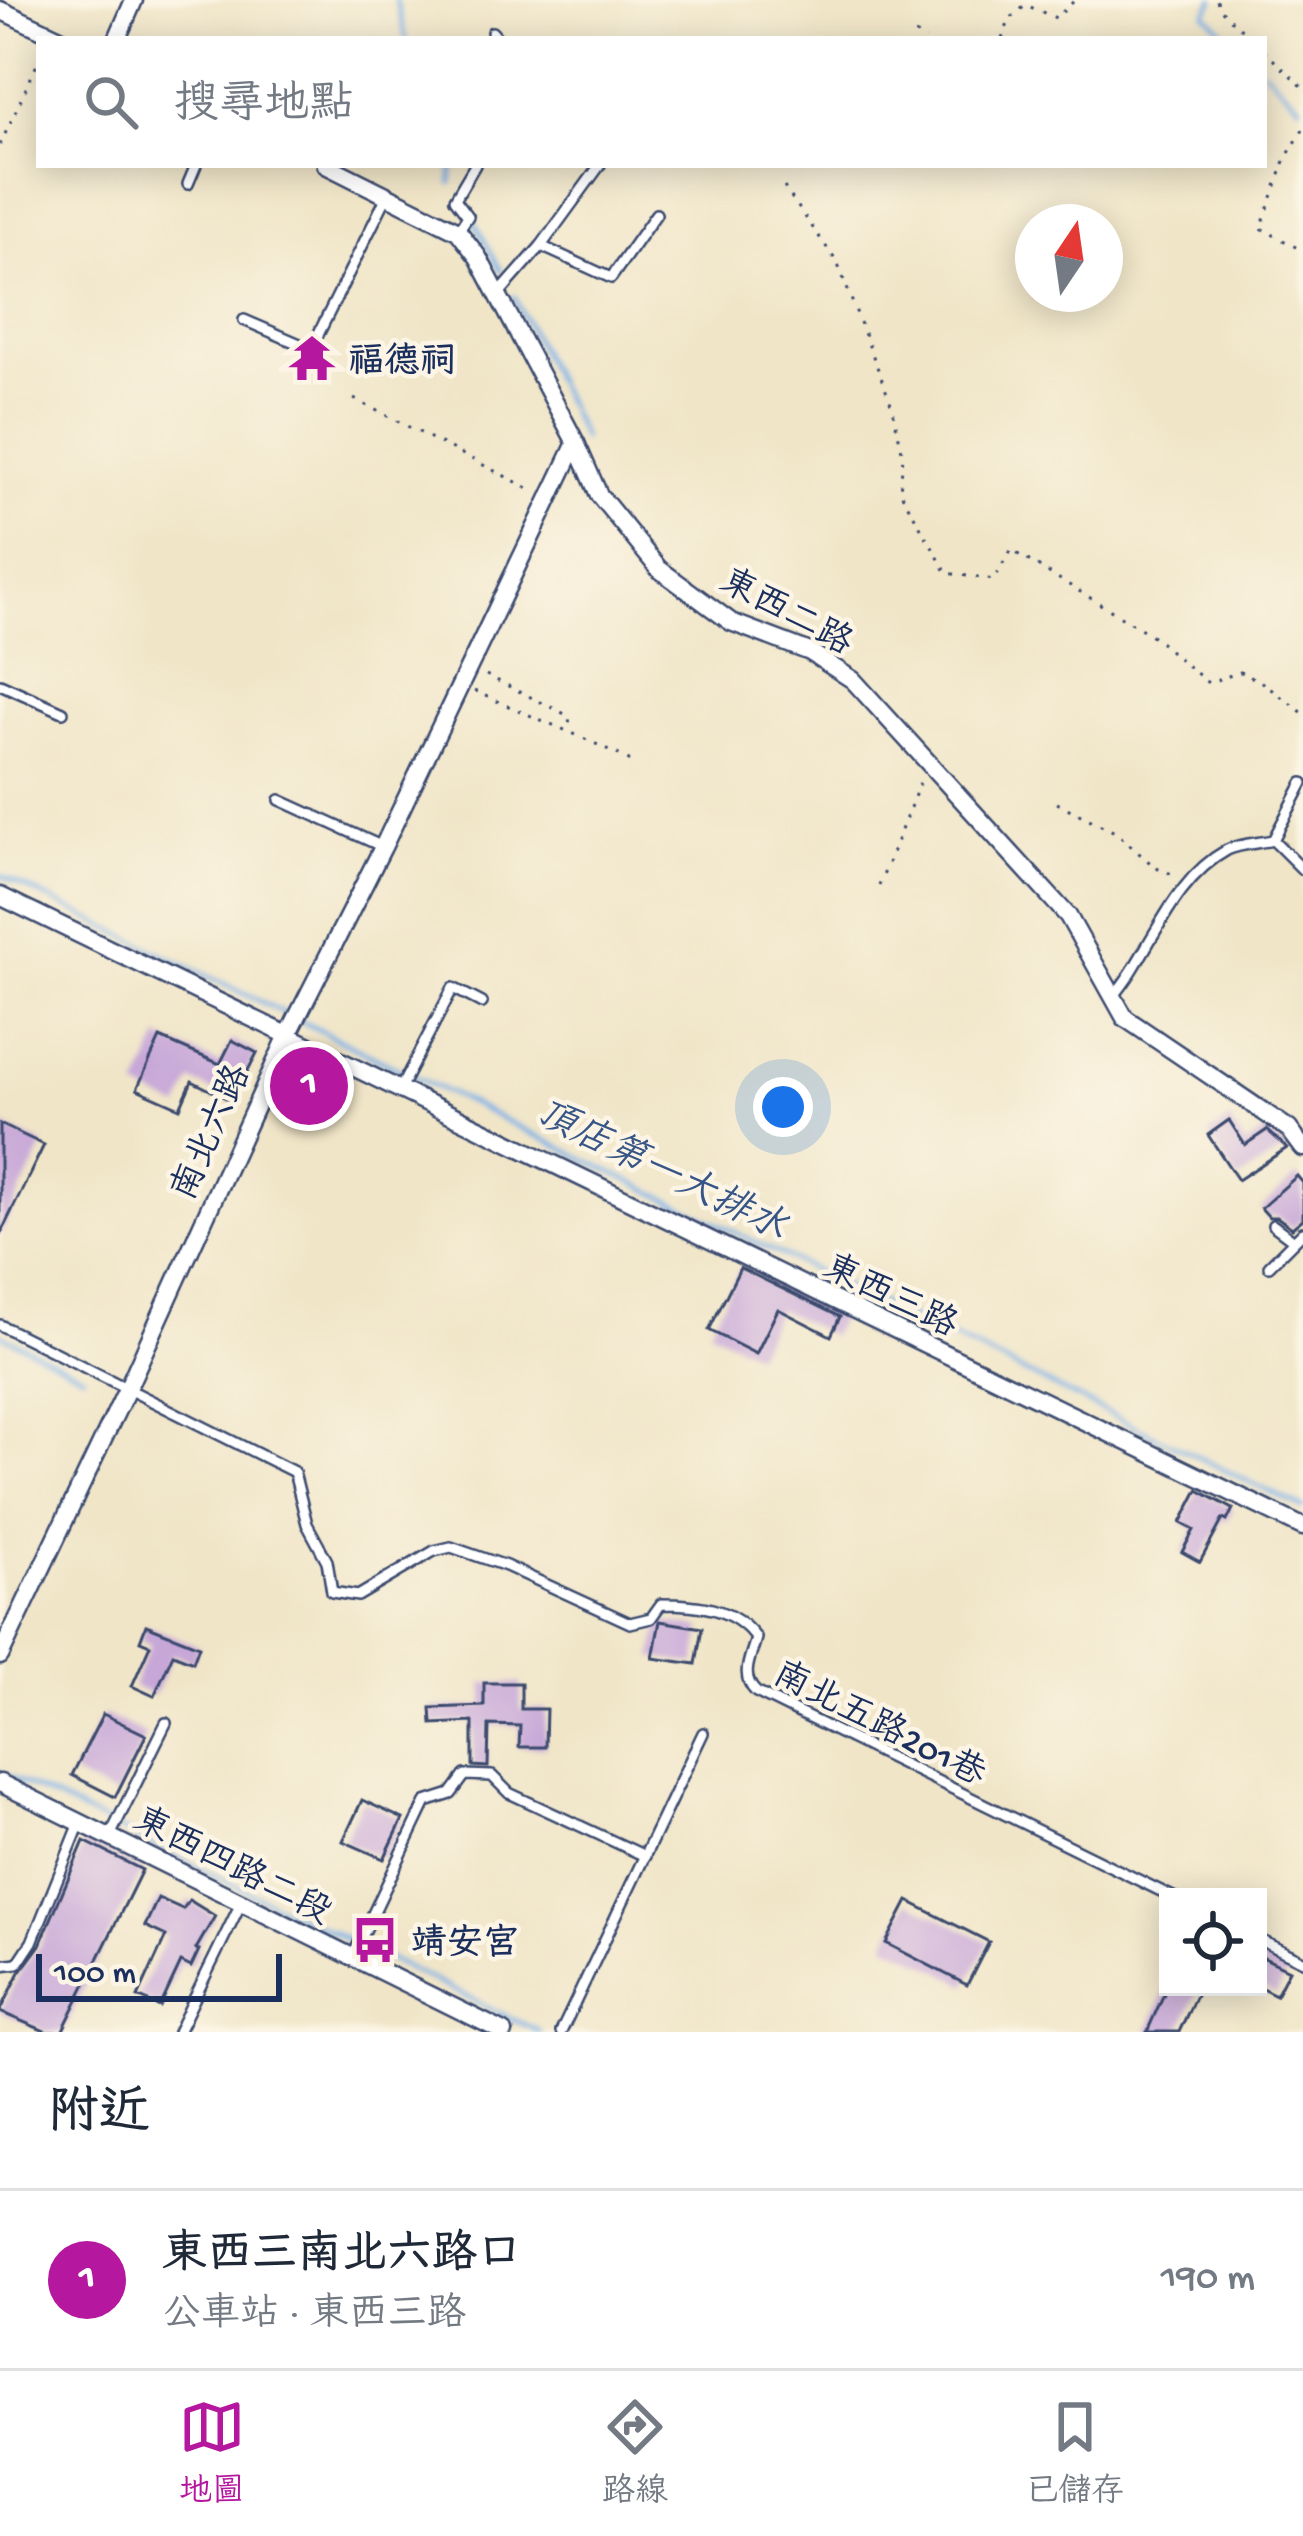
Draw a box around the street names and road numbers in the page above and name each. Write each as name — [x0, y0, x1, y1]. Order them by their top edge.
street label: 東西二路 — [711, 560, 860, 668]
street label: 南北六路 — [163, 1058, 263, 1208]
street label: 東西三路 — [815, 1246, 964, 1350]
street label: 南北五路201巷 — [765, 1653, 992, 1799]
street label: 東西四路二段 — [125, 1799, 338, 1937]

